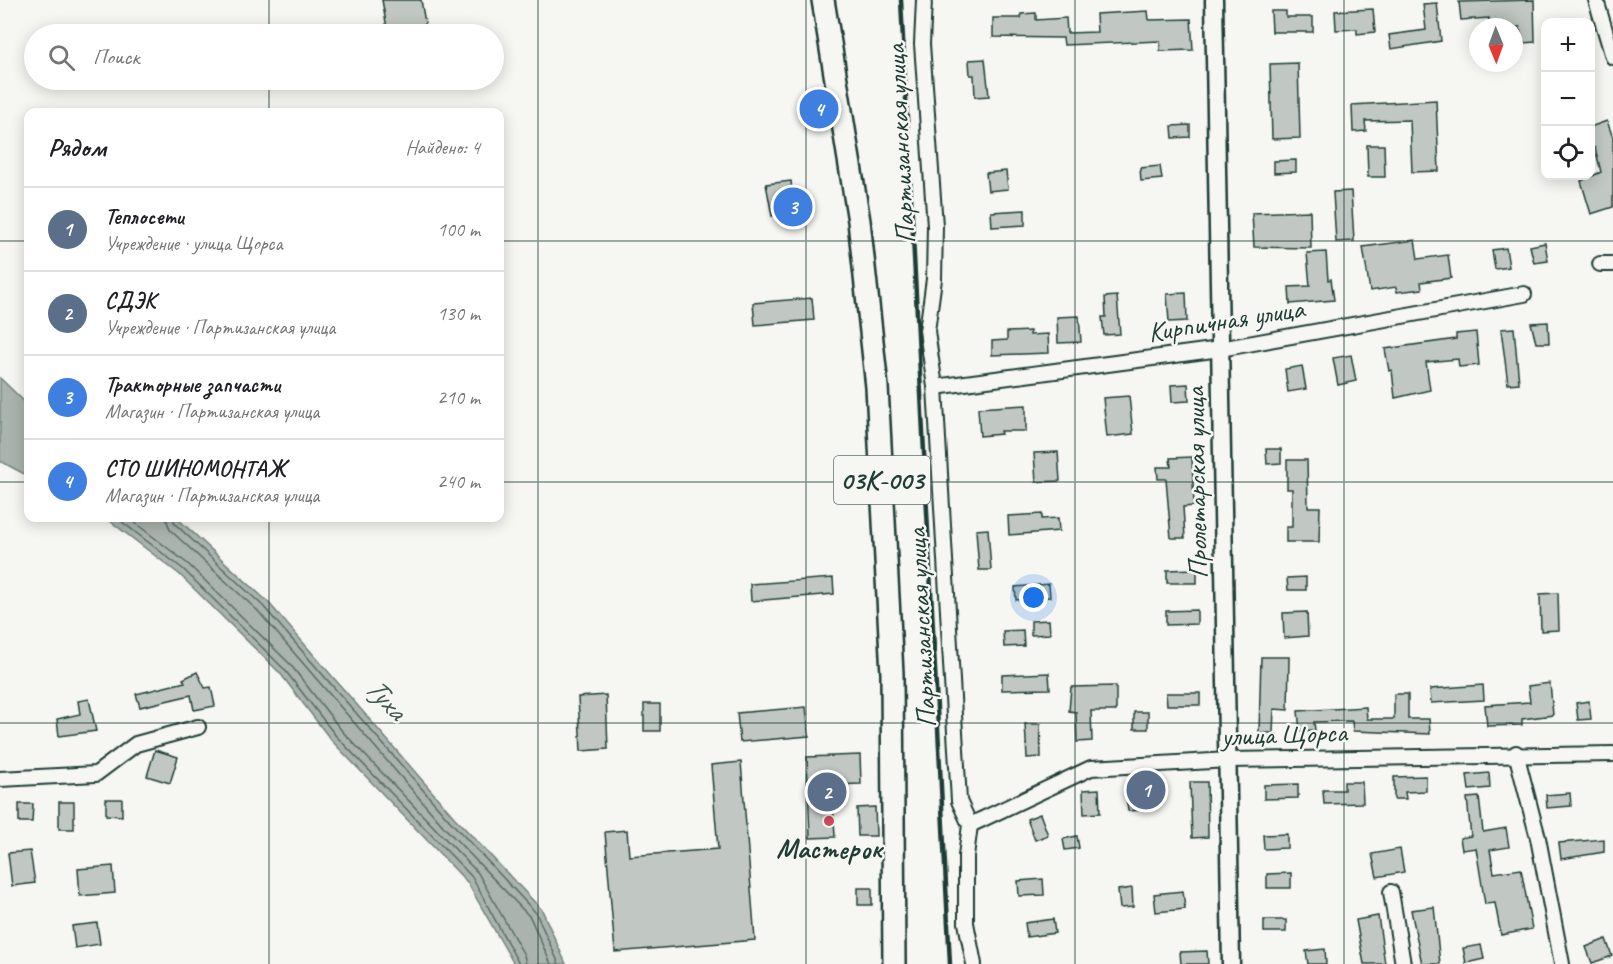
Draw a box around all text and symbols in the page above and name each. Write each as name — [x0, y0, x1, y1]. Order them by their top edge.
north arrow — [1469, 18, 1523, 72]
map controls — [1541, 18, 1595, 180]
button: + — [1541, 18, 1595, 72]
search box — [24, 24, 504, 90]
icon: search — [45, 41, 78, 74]
street label: Партизанская улица — [877, 42, 923, 245]
text: Поиск — [93, 43, 139, 71]
button: − — [1541, 72, 1595, 126]
pin: 4 — [800, 86, 838, 132]
button: locate — [1541, 126, 1595, 180]
text: Рядом — [48, 131, 106, 164]
text: Найдено: 4 — [405, 135, 480, 160]
pin: 3 — [774, 184, 812, 230]
text: Теплосети — [105, 203, 184, 231]
text: 1 — [63, 217, 72, 242]
text: 100 m — [437, 217, 480, 242]
text: Учреждение · улица Щорса — [105, 231, 282, 256]
text: СДЭК — [105, 287, 155, 315]
street label: Кирпичная улица — [1145, 290, 1308, 350]
text: 2 — [63, 301, 72, 326]
text: 130 m — [437, 301, 480, 326]
text: Учреждение · Партизанская улица — [105, 315, 335, 340]
text: Тракторные запчасти — [105, 371, 280, 399]
text: 3 — [63, 385, 72, 410]
text: 210 m — [437, 385, 480, 410]
street label: Пролетарская улица — [1177, 385, 1215, 579]
text: Магазин · Партизанская улица — [105, 399, 319, 424]
text: СТО ШИНОМОНТАЖ — [105, 455, 286, 483]
road number: 03К-003 — [834, 456, 930, 504]
text: 4 — [63, 469, 72, 494]
text: 240 m — [437, 469, 480, 494]
text: Магазин · Партизанская улица — [105, 483, 319, 508]
street label: Партизанская улица — [898, 526, 944, 729]
your location — [1019, 583, 1048, 612]
water label: Туха — [357, 669, 417, 730]
street label: улица Щорса — [1219, 714, 1349, 754]
pin: 1 — [1126, 768, 1166, 812]
pin: 2 — [808, 770, 846, 814]
marker: Мастерок — [822, 814, 836, 828]
place label: Мастерок — [776, 831, 885, 866]

